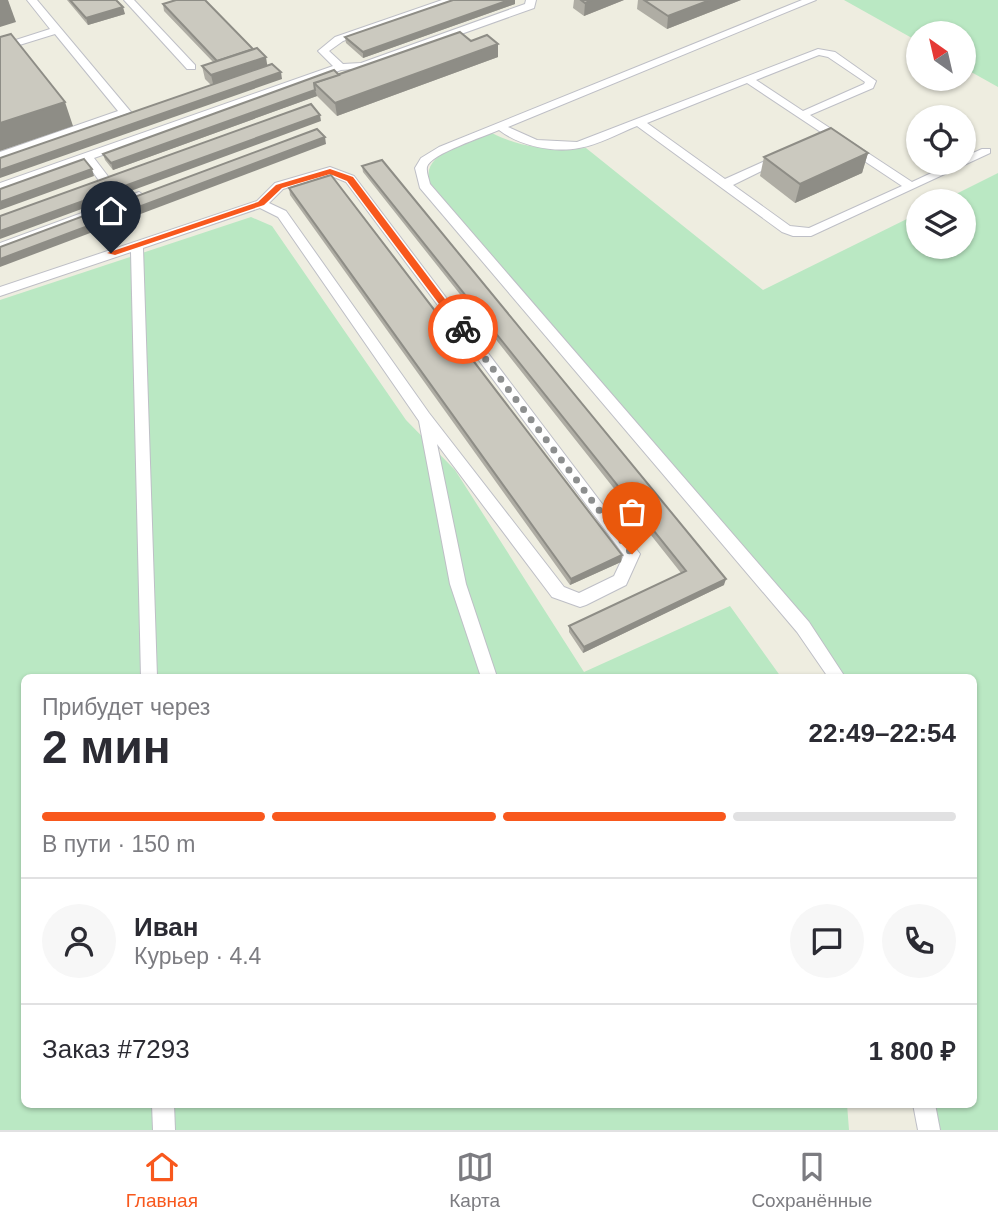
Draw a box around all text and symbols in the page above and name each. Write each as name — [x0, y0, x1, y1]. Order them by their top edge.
north arrow — [906, 21, 976, 91]
map controls — [906, 21, 976, 259]
button: locate — [906, 105, 976, 175]
pin — [81, 181, 141, 253]
button: layers — [906, 189, 976, 259]
icon: home — [92, 192, 130, 230]
courier — [428, 294, 498, 364]
icon: bike — [444, 310, 482, 348]
pin — [602, 482, 662, 554]
icon: bag — [613, 493, 651, 531]
text: Прибудет через — [42, 694, 210, 720]
text: 22:49–22:54 — [809, 718, 956, 748]
text: 2 мин — [42, 721, 170, 773]
text: В пути · 150 m — [42, 831, 195, 857]
button: person — [42, 904, 116, 978]
button: chat — [790, 904, 864, 978]
button: phone — [882, 904, 956, 978]
text: Иван — [134, 912, 199, 942]
text: Курьер · 4.4 — [134, 943, 261, 969]
text: Заказ #7293 — [42, 1034, 190, 1064]
text: 1 800 ₽ — [869, 1036, 956, 1066]
tab: Главная — [126, 1148, 198, 1212]
tab: Карта — [449, 1148, 500, 1212]
tab: Сохранённые — [751, 1148, 872, 1212]

